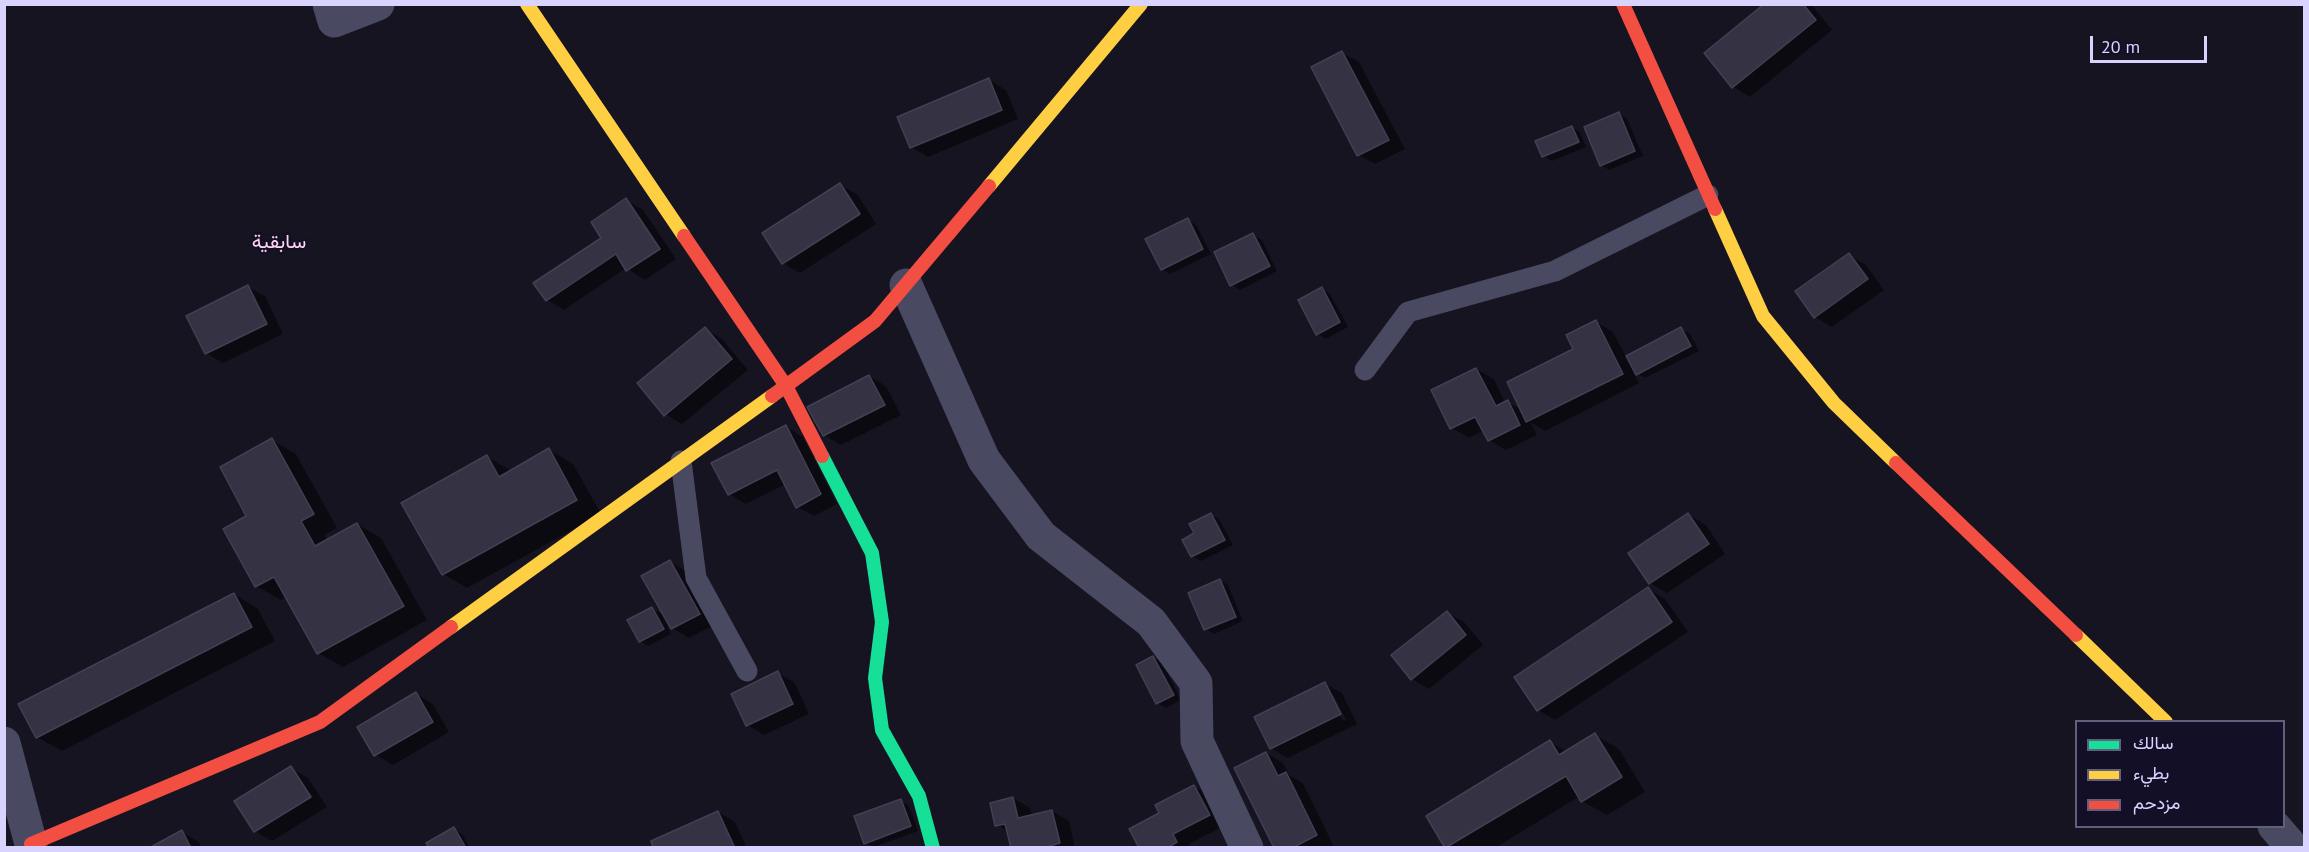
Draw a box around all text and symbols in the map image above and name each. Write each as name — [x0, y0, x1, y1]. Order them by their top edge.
scale bar — [2093, 24, 2210, 62]
text: 20 m — [2101, 35, 2140, 58]
district label: سابقية — [252, 230, 306, 254]
legend — [2075, 720, 2285, 828]
text: سالك — [2133, 731, 2173, 754]
text: بطيء — [2133, 761, 2169, 784]
text: مزدحم — [2133, 791, 2180, 814]

